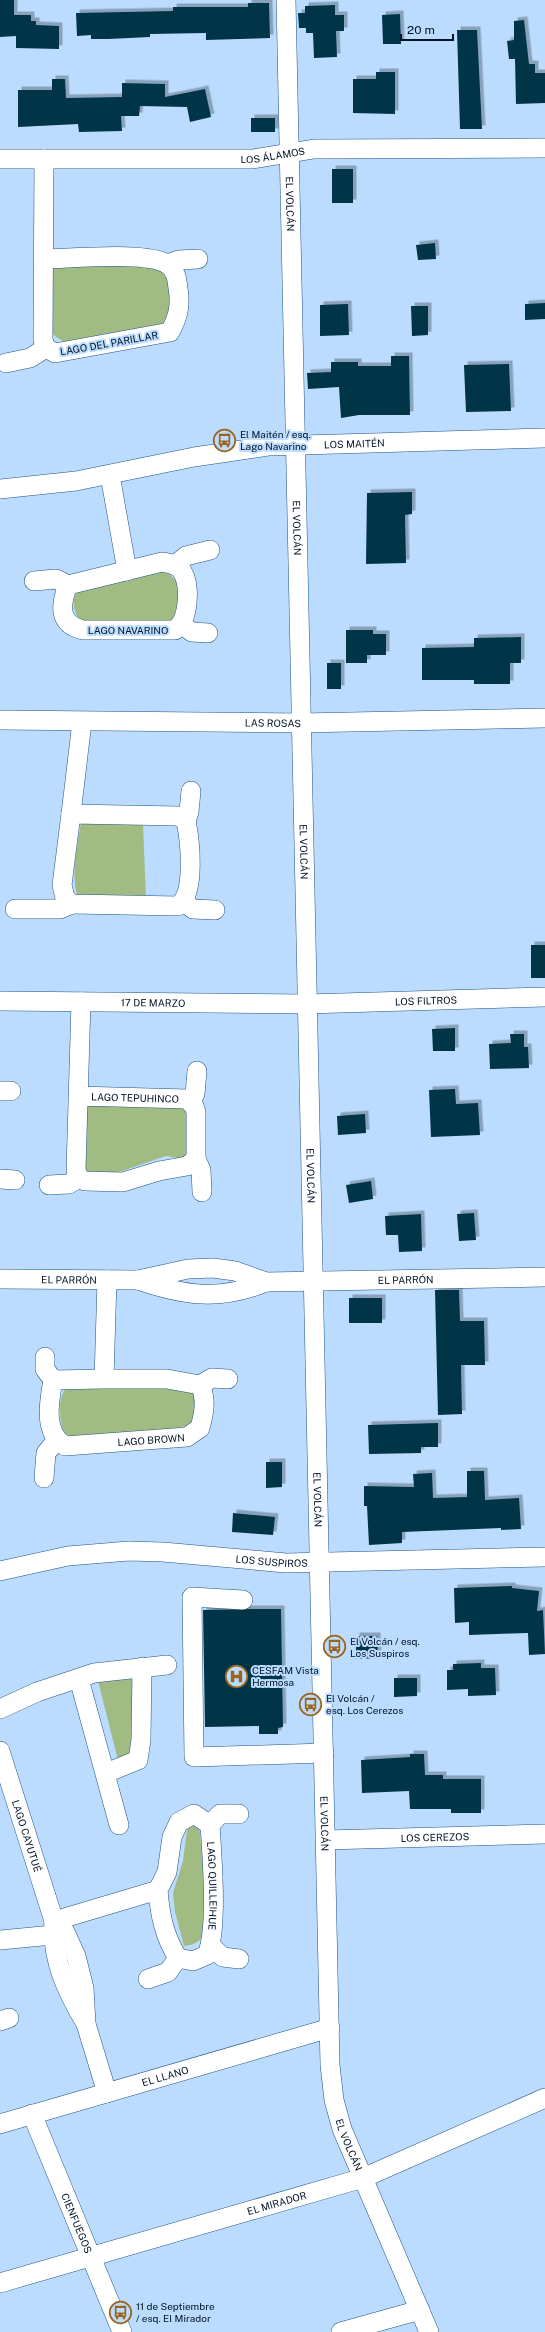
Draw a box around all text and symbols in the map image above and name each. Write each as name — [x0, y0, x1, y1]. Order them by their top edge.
scale bar — [401, 16, 453, 42]
text: 20 m — [407, 23, 435, 37]
street label: LOS ÁLAMOS — [240, 145, 306, 165]
street label: EL VOLCÁN — [284, 176, 297, 232]
street label: LAGO DEL PARILLAR — [59, 328, 159, 358]
bus stop icon: El Maitén / esq. Lago Navarino — [212, 427, 238, 453]
place label: El Maitén / esq. Lago Navarino — [240, 428, 311, 452]
street label: LOS MAITÉN — [324, 437, 385, 450]
street label: EL VOLCÁN — [291, 500, 304, 556]
street label: LAGO NAVARINO — [88, 624, 168, 636]
street label: LAS ROSAS — [245, 716, 301, 729]
street label: EL VOLCÁN — [298, 824, 311, 880]
street label: LOS FILTROS — [395, 994, 458, 1007]
street label: 17 DE MARZO — [121, 996, 185, 1009]
street label: LAGO TEPUHINCO — [91, 1090, 179, 1105]
street label: EL VOLCÁN — [304, 1148, 318, 1203]
street label: EL PARRÓN — [41, 1273, 97, 1286]
street label: EL PARRÓN — [378, 1273, 434, 1286]
street label: LAGO BROWN — [117, 1431, 185, 1448]
street label: EL VOLCÁN — [311, 1472, 325, 1527]
street label: LOS SUSPIROS — [235, 1553, 308, 1569]
bus stop icon: El Volcán / esq. Los Suspiros — [321, 1634, 347, 1660]
place label: El Volcán / esq. Los Suspiros — [350, 1635, 420, 1659]
hospital icon: CESFAM Vista Hermosa — [223, 1663, 249, 1689]
place label: CESFAM Vista Hermosa — [252, 1664, 319, 1688]
bus stop icon: El Volcán / esq. Los Cerezos — [297, 1691, 323, 1717]
place label: El Volcán / esq. Los Cerezos — [326, 1692, 403, 1716]
street label: EL VOLCÁN — [318, 1796, 331, 1851]
street label: LAGO CAYUTUÉ — [10, 1798, 44, 1873]
street label: LOS CEREZOS — [401, 1830, 470, 1844]
street label: LAGO QUILLEIHUE — [205, 1841, 219, 1931]
street label: EL LLANO — [140, 2063, 190, 2088]
street label: EL VOLCÁN — [333, 2117, 365, 2173]
street label: EL MIRADOR — [246, 2189, 308, 2217]
street label: CIENFUEGOS — [59, 2191, 95, 2255]
bus stop icon: 11 de Septiembre / esq. El Mirador — [107, 2299, 133, 2325]
place label: 11 de Septiembre / esq. El Mirador — [136, 2300, 215, 2324]

